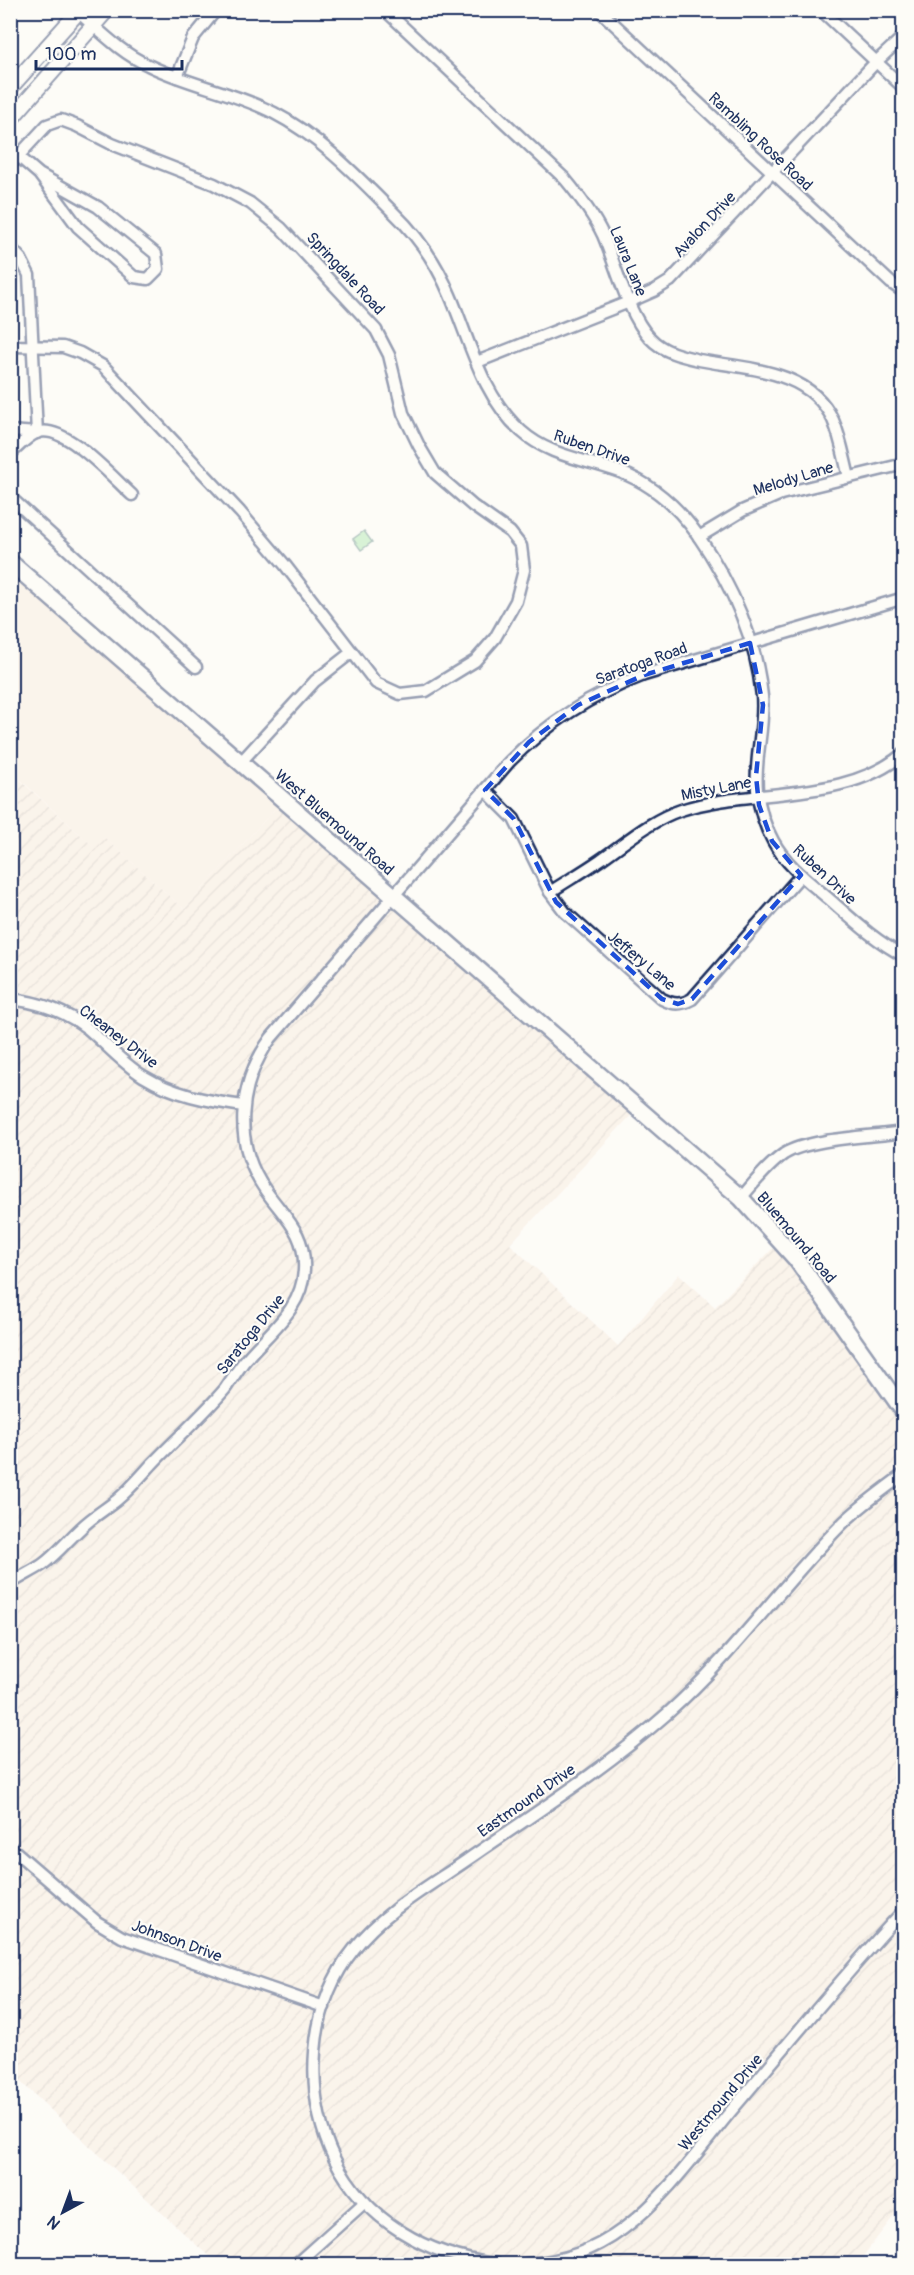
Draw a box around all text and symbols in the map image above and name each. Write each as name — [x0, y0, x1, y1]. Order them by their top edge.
scale bar — [36, 33, 182, 71]
text: 100 m — [45, 43, 97, 66]
street label: Rambling Rose Road — [704, 88, 817, 195]
street label: Avalon Drive — [669, 187, 740, 262]
street label: Laura Lane — [605, 223, 651, 299]
street label: Springdale Road — [302, 228, 389, 319]
street label: Ruben Drive — [551, 426, 633, 470]
street label: Melody Lane — [751, 457, 836, 501]
street label: Saratoga Road — [593, 638, 690, 690]
street label: West Bluemound Road — [271, 765, 398, 880]
street label: Misty Lane — [679, 772, 753, 806]
street label: Ruben Drive — [788, 840, 860, 909]
street label: Jeffery Lane — [603, 926, 680, 995]
street label: Cheaney Drive — [75, 1001, 162, 1073]
street label: Bluemound Road — [752, 1188, 840, 1287]
street label: Saratoga Drive — [212, 1290, 289, 1379]
street label: Eastmound Drive — [474, 1760, 579, 1842]
street label: Johnson Drive — [129, 1915, 225, 1967]
street label: Westmound Drive — [674, 2050, 767, 2155]
north arrow — [33, 2182, 93, 2242]
text: N — [43, 2211, 64, 2234]

